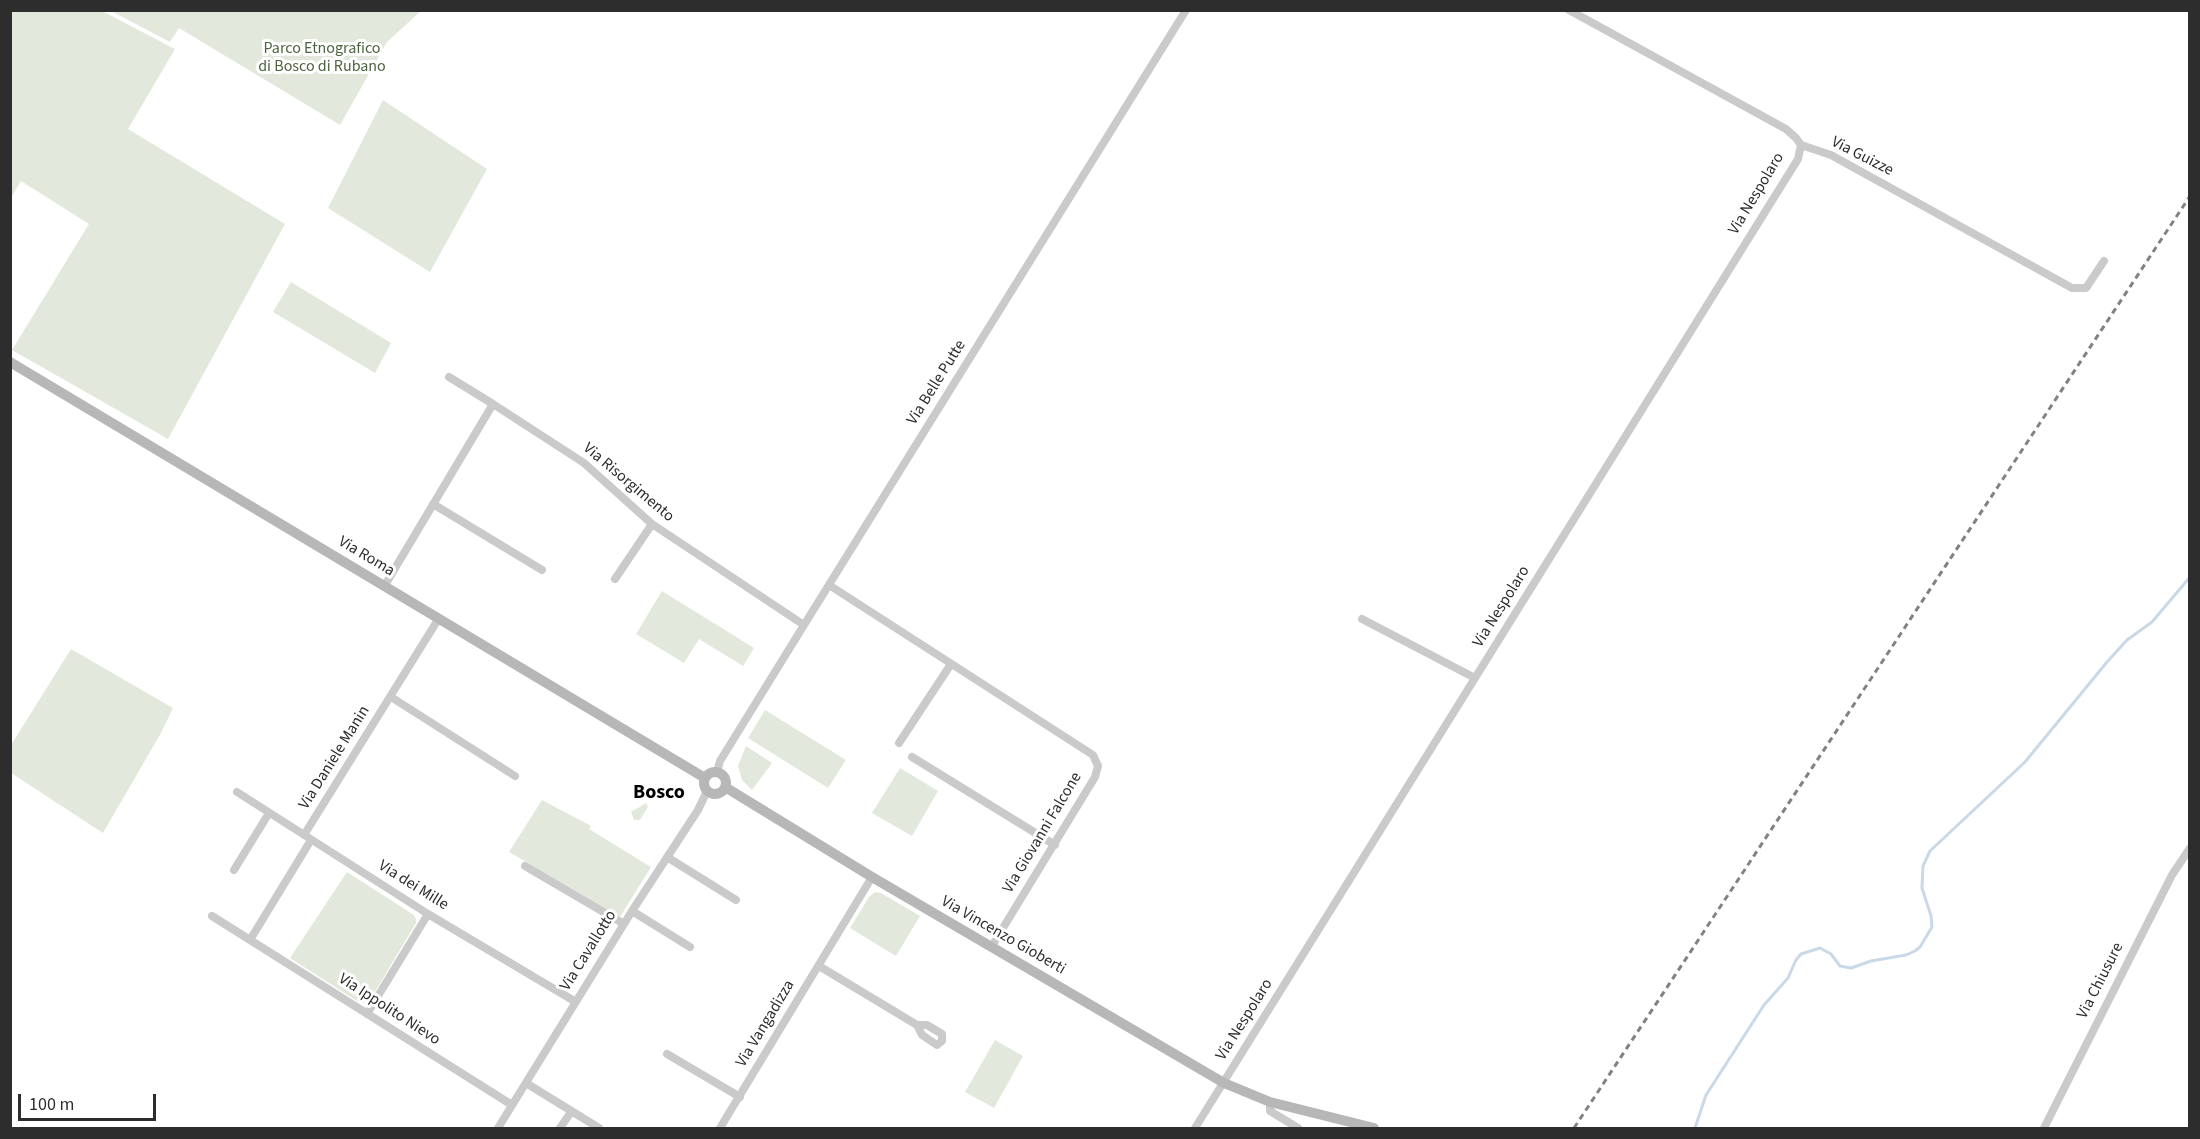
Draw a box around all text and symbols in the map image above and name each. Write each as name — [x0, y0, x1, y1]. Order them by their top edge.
park label: Parco Etnografico di Bosco di Rubano — [258, 39, 386, 77]
street label: Via Guizze — [1828, 133, 1896, 181]
street label: Via Nespolaro — [1725, 150, 1789, 238]
street label: Via Belle Putte — [903, 337, 971, 429]
street label: Via Risorgimento — [579, 439, 677, 527]
street label: Via Roma — [334, 533, 398, 581]
street label: Via Nespolaro — [1469, 563, 1535, 651]
street label: Via Daniele Manin — [296, 703, 374, 813]
street label: Via Giovanni Falcone — [999, 769, 1087, 897]
district label: Bosco — [633, 782, 685, 806]
street label: Via dei Mille — [374, 857, 452, 915]
street label: Via Vincenzo Gioberti — [937, 893, 1069, 979]
street label: Via Cavallotto — [557, 907, 621, 995]
street label: Via Chiusure — [2074, 940, 2128, 1022]
street label: Via Ippolito Nievo — [334, 970, 444, 1050]
street label: Via Nespolaro — [1212, 976, 1278, 1064]
street label: Via Vangadizza — [733, 977, 799, 1071]
scale bar — [21, 1082, 159, 1120]
text: 100 m — [29, 1092, 74, 1117]

